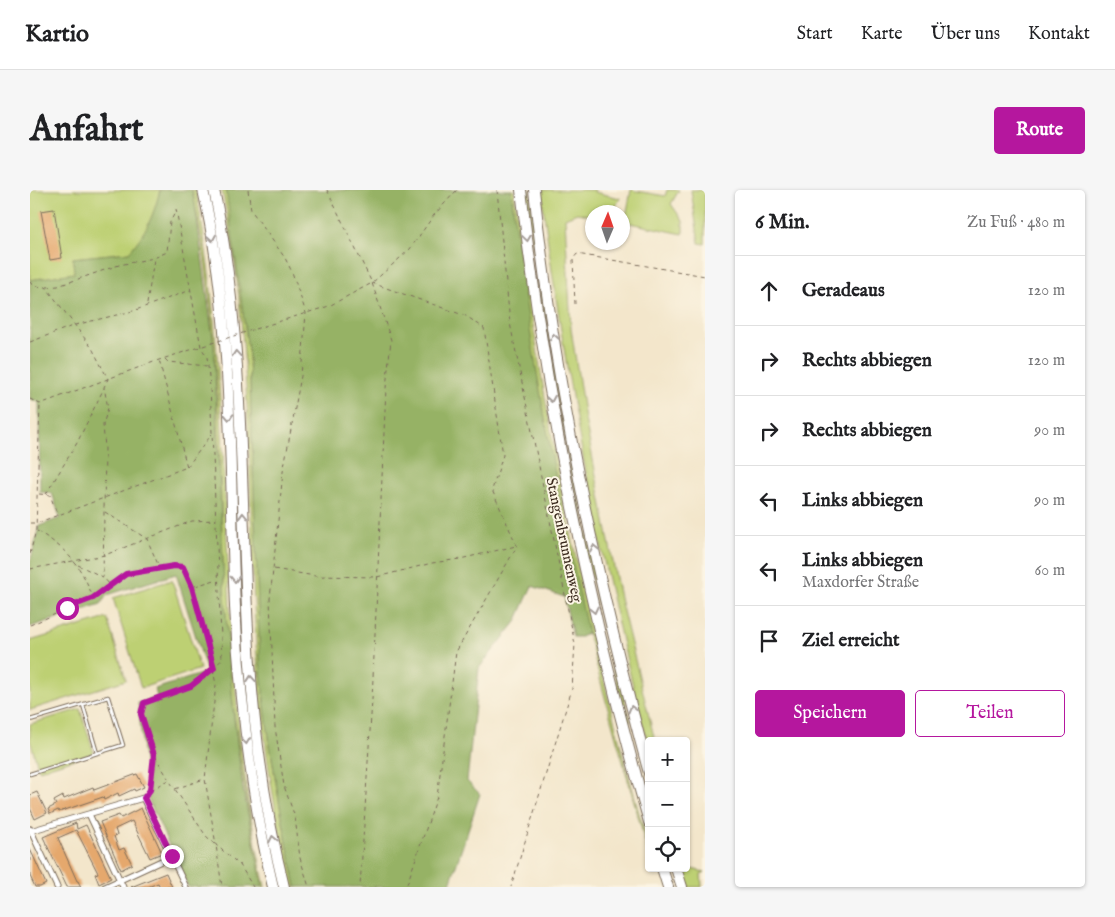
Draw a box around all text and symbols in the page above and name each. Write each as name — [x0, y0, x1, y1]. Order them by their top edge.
text: Kartio — [25, 19, 89, 50]
text: Start — [797, 23, 833, 46]
text: Karte — [861, 23, 903, 46]
text: Über uns — [931, 23, 1000, 46]
text: Kontakt — [1028, 23, 1090, 46]
button: Route — [994, 107, 1085, 154]
text: Anfahrt — [30, 108, 144, 153]
north arrow — [585, 205, 630, 250]
text: 6 Min. — [755, 209, 810, 236]
text: Zu Fuß · 480 m — [967, 213, 1065, 233]
one-way arrow — [206, 234, 217, 242]
one-way arrow — [521, 235, 532, 243]
icon: ahead — [755, 277, 783, 305]
text: Geradeaus — [802, 279, 885, 303]
text: 120 m — [1028, 281, 1065, 301]
one-way arrow — [550, 333, 560, 342]
icon: right — [755, 347, 783, 375]
text: Rechts abbiegen — [802, 349, 932, 373]
one-way arrow — [231, 350, 242, 358]
text: 120 m — [1028, 351, 1065, 371]
one-way arrow — [546, 395, 556, 403]
one-way arrow — [223, 413, 234, 421]
icon: right — [755, 417, 783, 445]
text: Rechts abbiegen — [802, 419, 932, 443]
text: 90 m — [1034, 421, 1065, 441]
street label: Stangenbrunnenweg — [542, 476, 587, 605]
icon: left — [755, 487, 783, 515]
text: Links abbiegen — [802, 489, 923, 513]
text: 90 m — [1034, 491, 1065, 511]
one-way arrow — [238, 512, 249, 520]
one-way arrow — [589, 544, 600, 553]
text: Links abbiegen — [802, 549, 923, 573]
icon: left — [755, 557, 783, 585]
text: 60 m — [1035, 561, 1065, 581]
text: Maxdorfer Straße — [802, 573, 919, 593]
one-way arrow — [229, 576, 240, 584]
route start — [56, 597, 79, 620]
one-way arrow — [588, 605, 599, 614]
icon: arrive — [755, 627, 783, 655]
text: Ziel erreicht — [802, 629, 900, 653]
one-way arrow — [246, 674, 257, 682]
button: Speichern — [755, 690, 905, 737]
button: Teilen — [915, 690, 1065, 737]
one-way arrow — [627, 706, 637, 714]
map controls — [645, 737, 690, 872]
button: + — [645, 737, 690, 782]
one-way arrow — [240, 738, 251, 746]
button: − — [645, 782, 690, 827]
button: locate — [645, 827, 690, 872]
one-way arrow — [269, 835, 279, 844]
route end — [161, 845, 184, 868]

